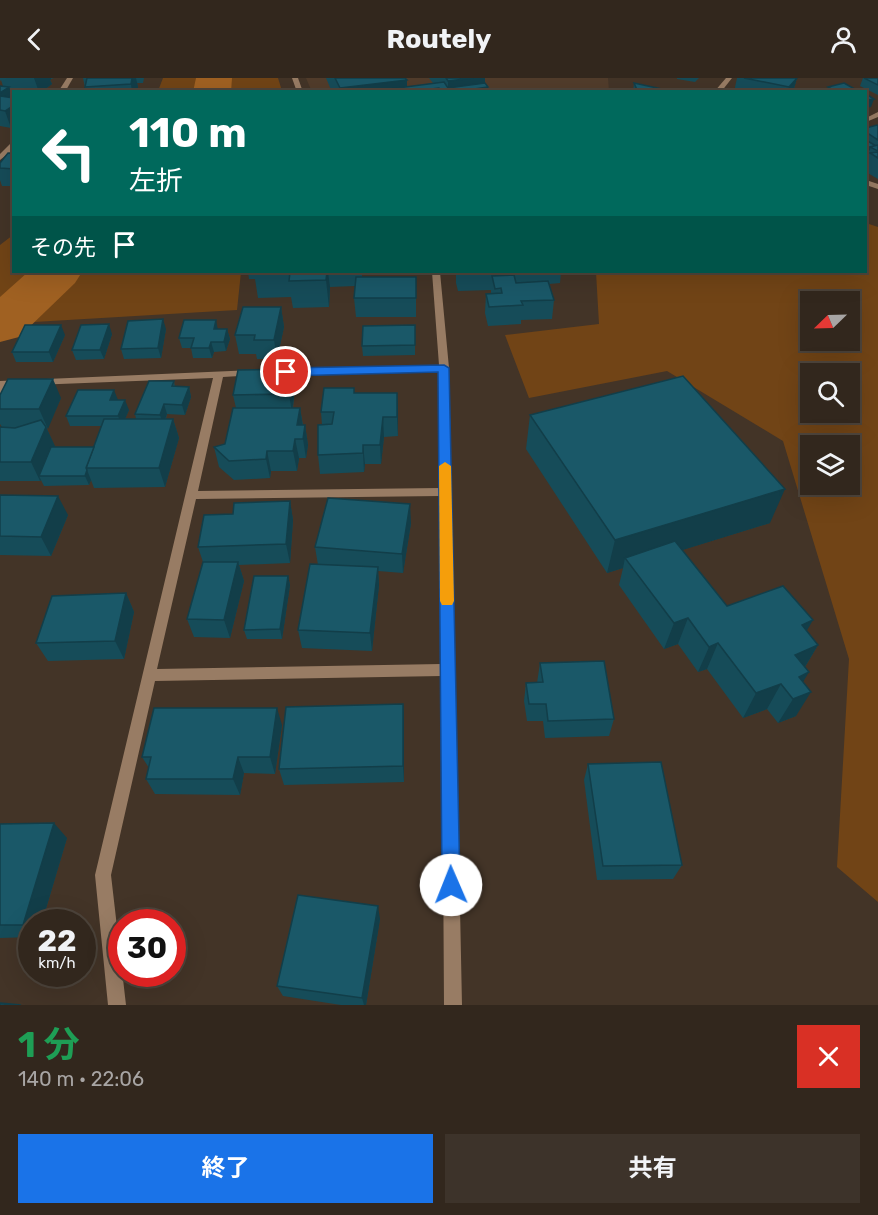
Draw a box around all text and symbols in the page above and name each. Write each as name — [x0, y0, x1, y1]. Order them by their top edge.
icon: back — [18, 23, 51, 56]
text: Routely — [387, 23, 491, 55]
icon: person — [827, 23, 860, 56]
text: 110 m — [129, 108, 247, 158]
icon: left — [30, 114, 108, 192]
text: 左折 — [129, 165, 183, 197]
icon: arrive — [108, 228, 141, 261]
text: その先 — [30, 234, 96, 261]
north arrow — [800, 291, 860, 351]
map controls — [800, 291, 860, 495]
pin — [260, 346, 311, 397]
icon: arrive — [269, 355, 302, 388]
button: search — [800, 363, 860, 423]
button: layers — [800, 435, 860, 495]
position arrow — [419, 853, 483, 917]
speed limit sign: 30 — [108, 909, 186, 987]
text: 22 — [38, 923, 77, 959]
text: km/h — [38, 954, 76, 972]
text: 1 分 — [18, 1023, 80, 1066]
button: close — [797, 1025, 860, 1088]
text: 140 m · 22:06 — [18, 1067, 144, 1091]
button: 終了 — [18, 1134, 433, 1203]
button: 共有 — [445, 1134, 860, 1203]

